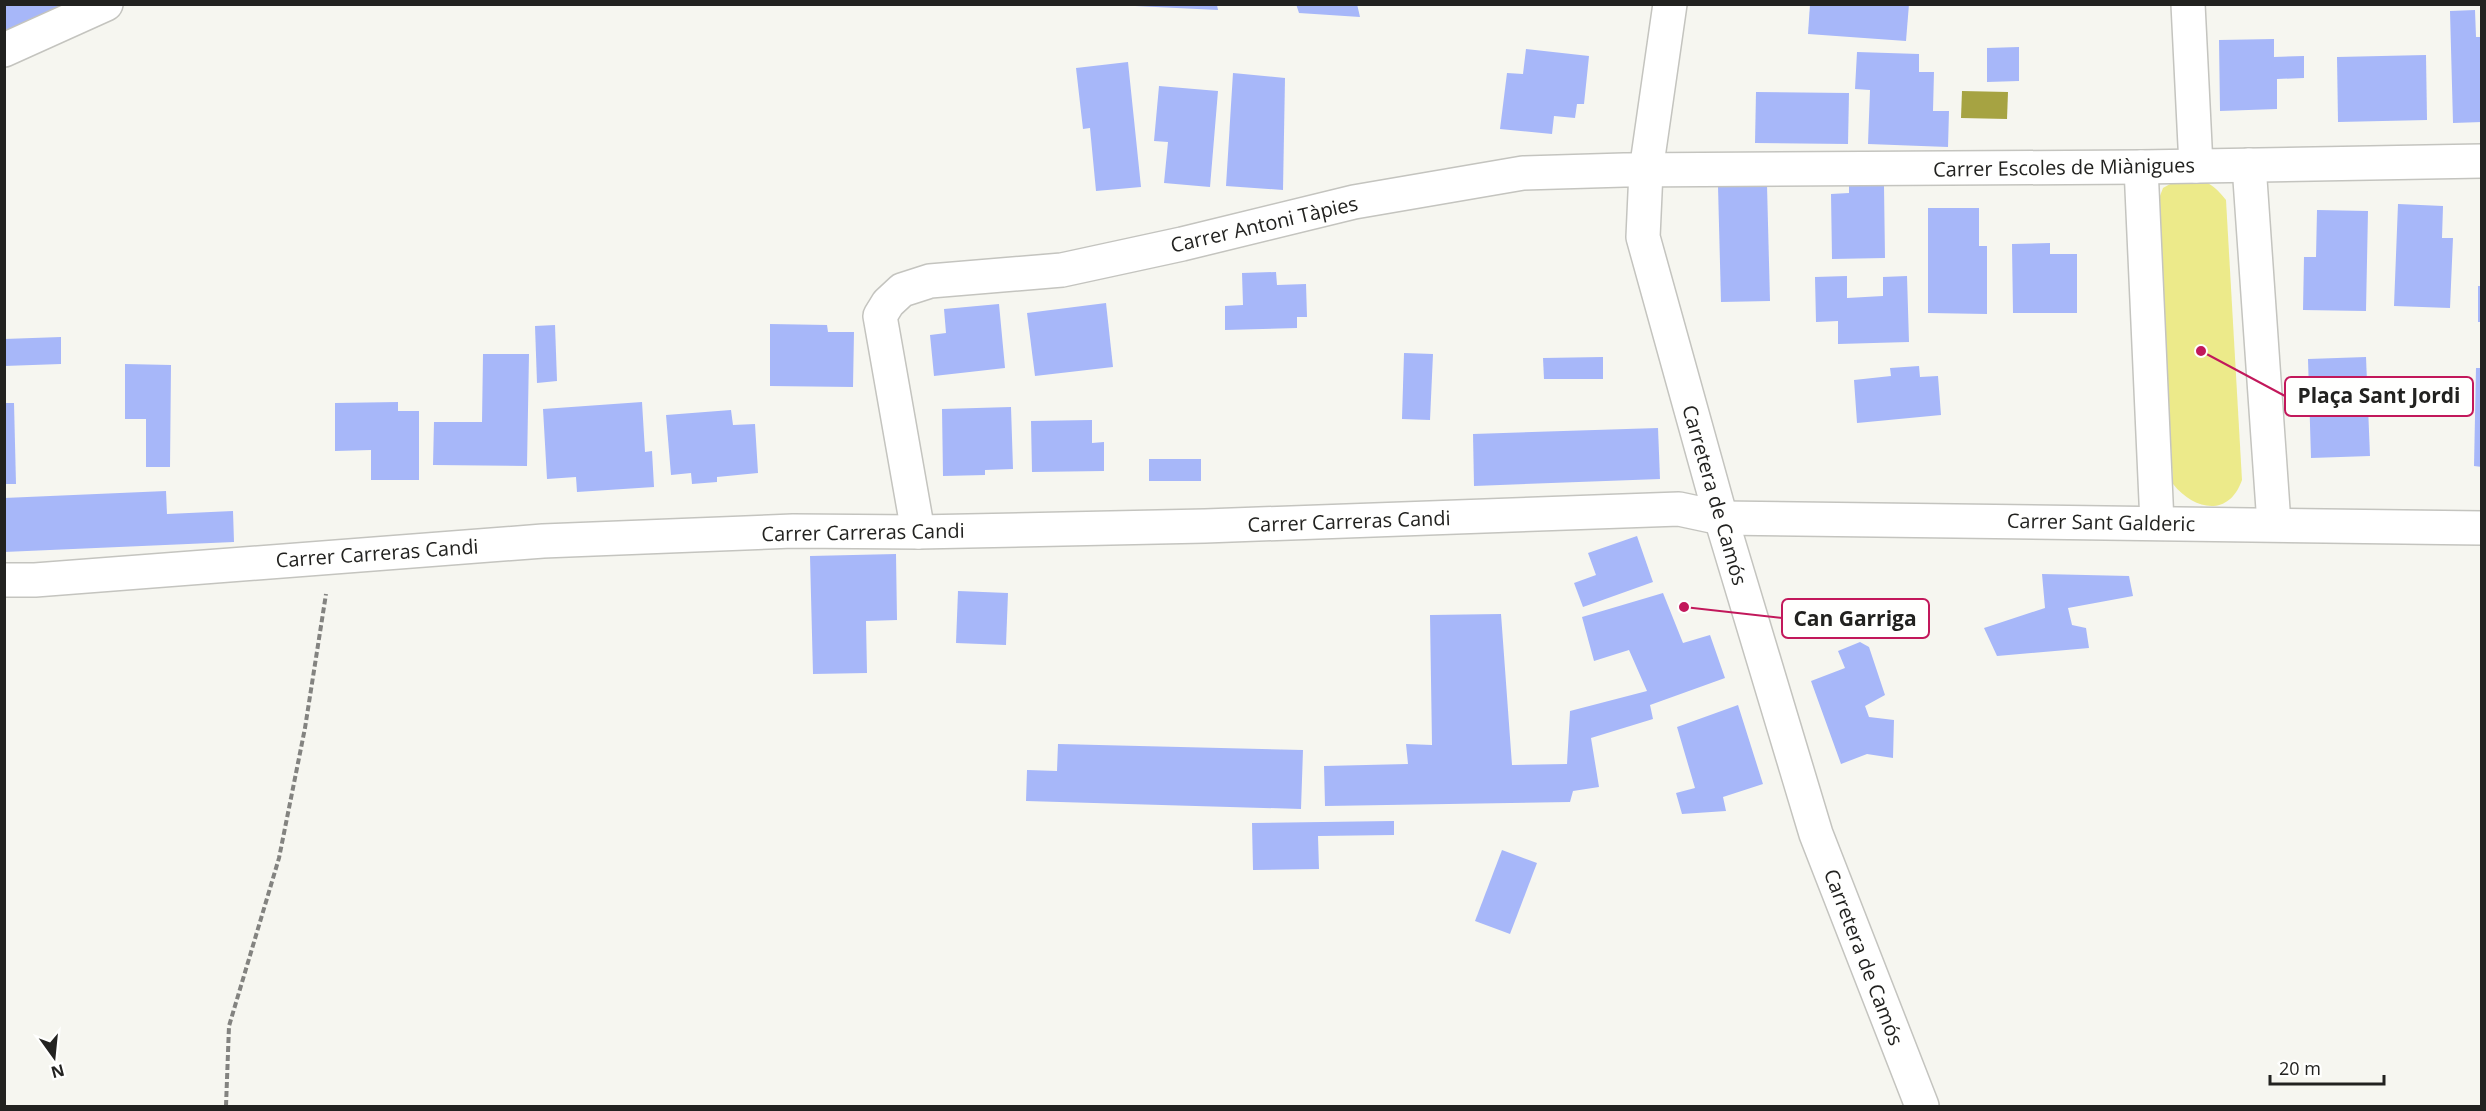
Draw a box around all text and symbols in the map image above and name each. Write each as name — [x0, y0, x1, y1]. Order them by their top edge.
street label: Carrer Escoles de Miànigues — [1933, 151, 2195, 183]
street label: Carrer Antoni Tàpies — [1168, 189, 1360, 259]
callout: Plaça Sant Jordi — [2285, 377, 2473, 416]
text: Plaça Sant Jordi — [2297, 381, 2461, 409]
street label: Carretera de Camós — [1676, 402, 1754, 588]
street label: Carrer Carreras Candi — [1247, 504, 1451, 538]
street label: Carrer Sant Galderic — [2007, 507, 2195, 537]
street label: Carrer Carreras Candi — [761, 517, 965, 547]
street label: Carrer Carreras Candi — [275, 532, 479, 574]
callout: Can Garriga — [1782, 599, 1929, 638]
text: Can Garriga — [1793, 604, 1917, 632]
street label: Carretera de Camós — [1818, 865, 1910, 1049]
north arrow — [24, 1027, 84, 1087]
scale bar — [2270, 1048, 2384, 1086]
text: 20 m — [2279, 1056, 2321, 1080]
text: N — [49, 1059, 67, 1084]

